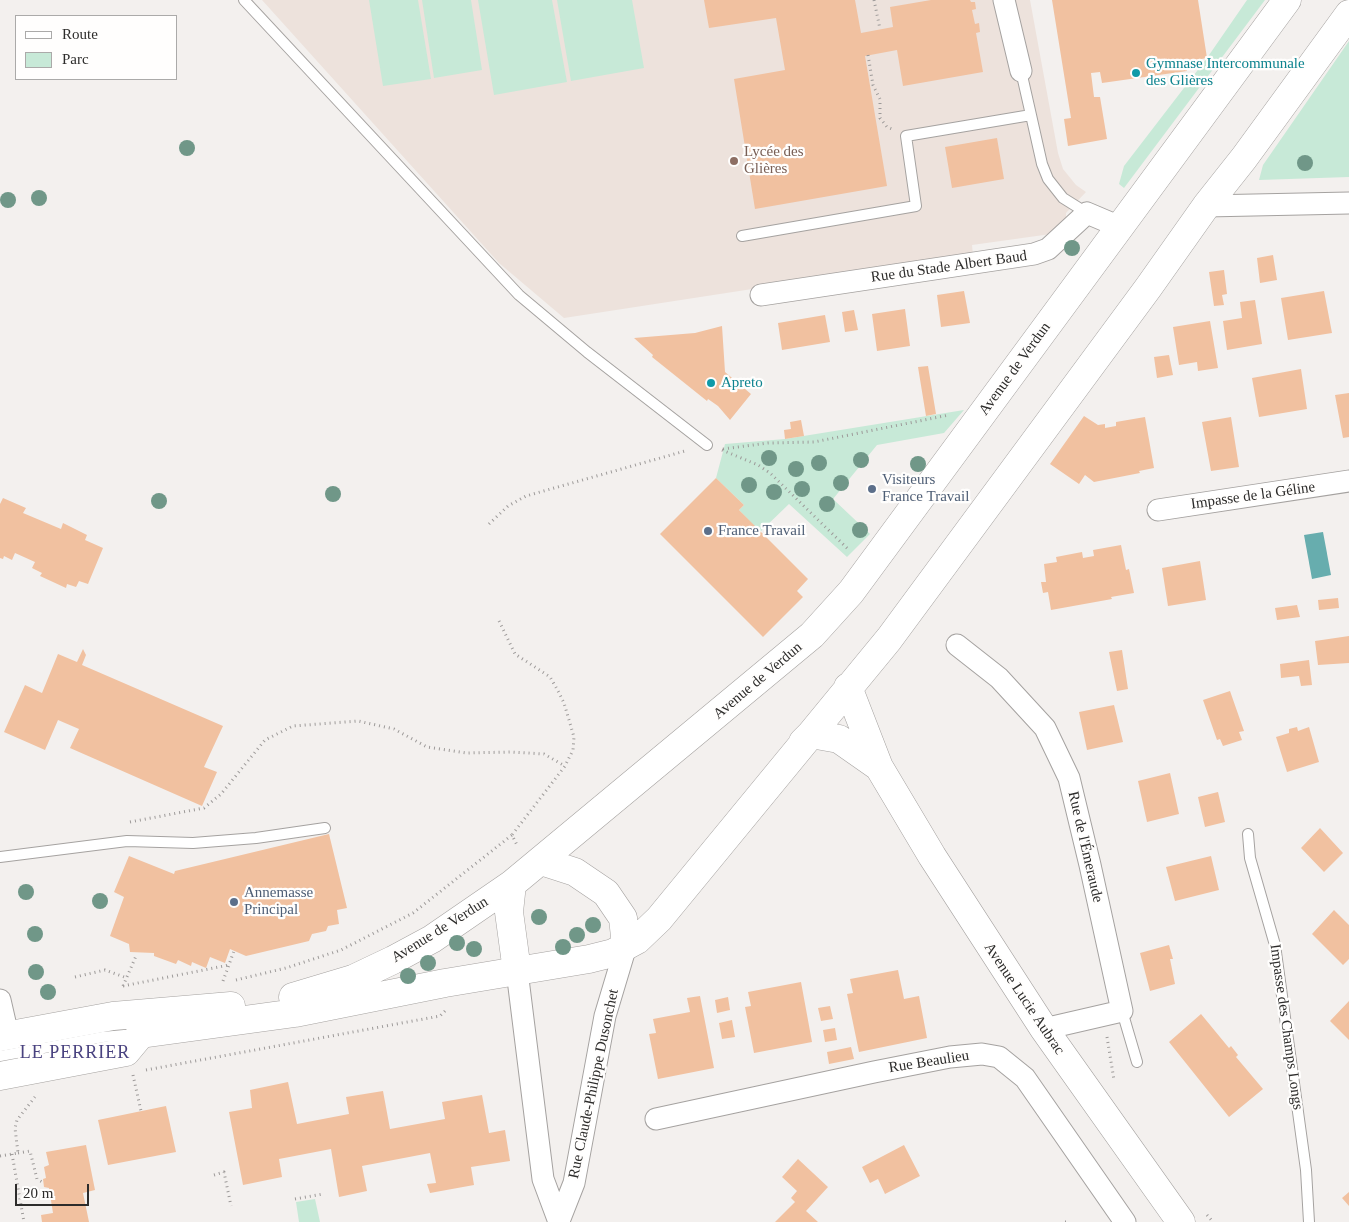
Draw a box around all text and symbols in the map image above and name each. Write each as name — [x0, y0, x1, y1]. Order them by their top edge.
legend — [15, 15, 178, 80]
text: Route — [62, 26, 98, 42]
text: Parc — [62, 51, 89, 67]
place label: Gymnase Intercommunale des Glières — [1146, 55, 1305, 90]
marker: Gymnase Intercommunale des Glières — [1130, 67, 1142, 79]
place label: Lycée des Glières — [744, 143, 804, 178]
marker: Lycée des Glières — [728, 155, 740, 167]
street label: Rue du Stade Albert Baud — [870, 247, 1028, 287]
street label: Avenue de Verdun — [975, 319, 1055, 419]
place label: Apreto — [721, 374, 763, 392]
marker: Apreto — [705, 377, 717, 389]
place label: Visiteurs France Travail — [882, 471, 969, 506]
street label: Impasse de la Géline — [1190, 478, 1316, 514]
marker: Visiteurs France Travail — [866, 483, 878, 495]
place label: France Travail — [718, 522, 805, 540]
marker: France Travail — [702, 525, 714, 537]
street label: Avenue de Verdun — [710, 639, 806, 723]
street label: Rue de l'Émeraude — [1063, 790, 1107, 904]
place label: Annemasse Principal — [244, 884, 313, 919]
street label: Avenue de Verdun — [388, 893, 492, 967]
marker: Annemasse Principal — [228, 896, 240, 908]
street label: Avenue Lucie Aubrac — [980, 940, 1068, 1058]
street label: Impasse des Champs Longs — [1265, 943, 1307, 1111]
street label: Rue Claude-Philippe Dusonchet — [565, 988, 623, 1180]
district label: LE PERRIER — [18, 1042, 132, 1064]
street label: Rue Beaulieu — [887, 1047, 971, 1077]
scale bar — [18, 1174, 91, 1206]
text: 20 m — [23, 1185, 53, 1201]

